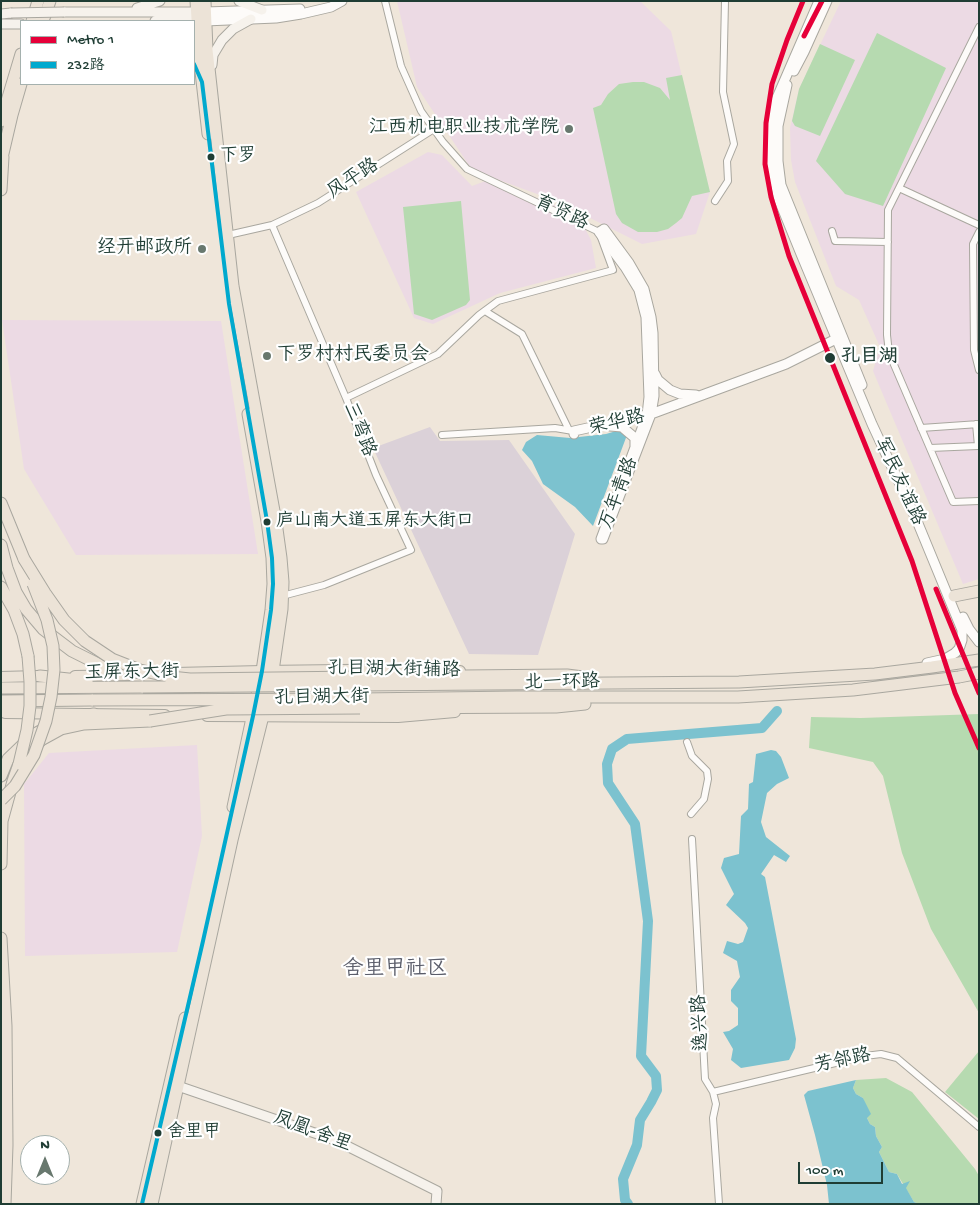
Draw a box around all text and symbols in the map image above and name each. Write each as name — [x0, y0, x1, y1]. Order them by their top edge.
legend — [20, 20, 195, 85]
text: Metro 1 — [67, 31, 114, 49]
text: 232路 — [67, 57, 105, 75]
place label: 江西机电职业技术学院 — [369, 118, 559, 140]
marker: 江西机电职业技术学院 — [563, 123, 575, 135]
place label: 下罗 — [220, 146, 256, 168]
marker: 下罗 — [206, 152, 216, 162]
street label: 风平路 — [324, 155, 384, 205]
street label: 育贤路 — [530, 192, 592, 236]
place label: 经开邮政所 — [97, 238, 192, 260]
marker: 经开邮政所 — [196, 243, 208, 255]
place label: 下罗村村民委员会 — [277, 345, 429, 367]
place label: 孔目湖 — [841, 347, 898, 369]
marker: 下罗村村民委员会 — [261, 350, 273, 362]
marker: 孔目湖 — [823, 351, 837, 365]
street label: 三弯路 — [337, 399, 379, 461]
street label: 荣华路 — [587, 406, 647, 442]
street label: 军民友谊路 — [868, 434, 928, 530]
street label: 万年青路 — [596, 454, 644, 534]
place label: 庐山南大道玉屏东大街口 — [276, 511, 474, 533]
marker: 庐山南大道玉屏东大街口 — [262, 517, 272, 527]
street label: 孔目湖大街辅路 — [327, 658, 461, 684]
street label: 玉屏东大街 — [84, 662, 180, 686]
street label: 北一环路 — [524, 672, 600, 696]
street label: 孔目湖大街 — [274, 687, 370, 711]
district label: 舍里甲社区 — [343, 958, 447, 984]
street label: 逸兴路 — [689, 994, 715, 1052]
street label: 芳邻路 — [813, 1045, 873, 1079]
street label: 凤凰-舍里 — [270, 1108, 354, 1158]
place label: 舍里甲 — [167, 1122, 221, 1144]
marker: 舍里甲 — [153, 1128, 163, 1138]
north arrow — [20, 1135, 70, 1185]
text: N — [40, 1137, 50, 1154]
scale bar — [800, 1152, 885, 1184]
text: 100 m — [806, 1162, 843, 1180]

